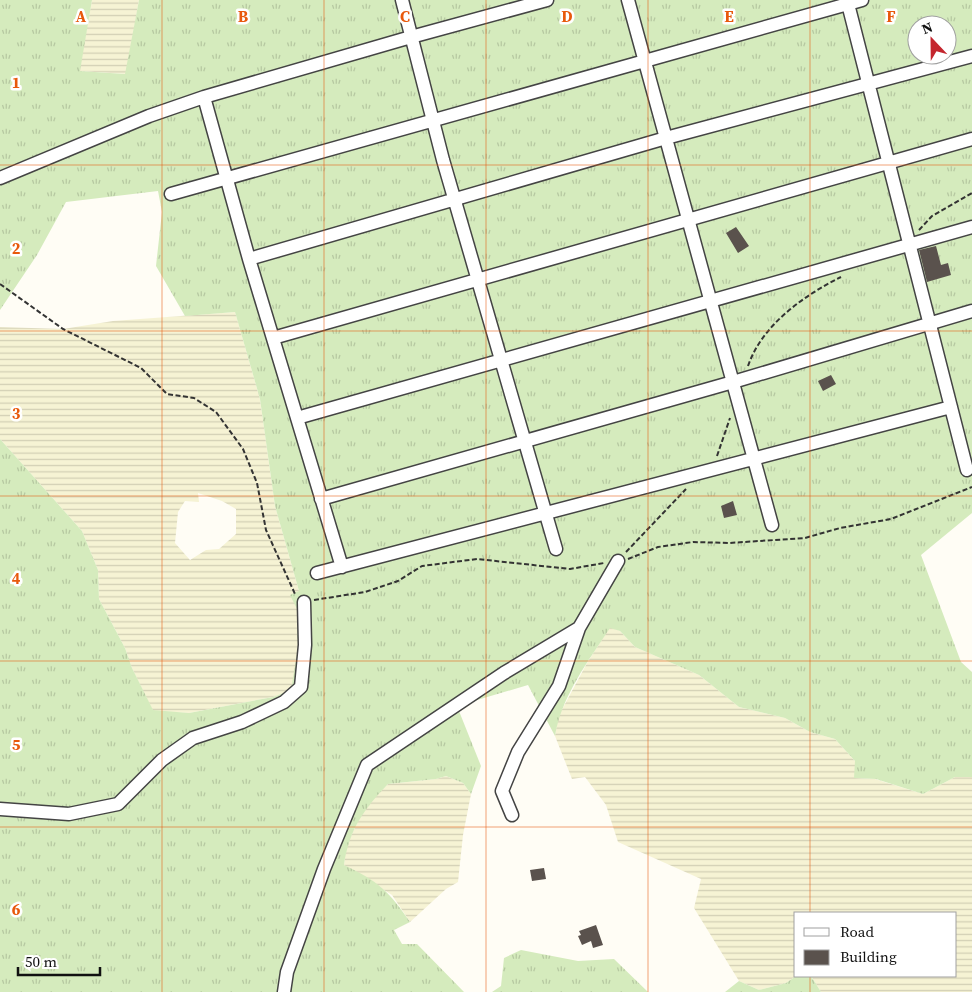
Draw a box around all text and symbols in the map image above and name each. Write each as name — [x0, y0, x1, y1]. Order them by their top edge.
text: A — [76, 5, 87, 27]
text: B — [238, 5, 249, 27]
text: C — [400, 5, 410, 27]
text: D — [561, 5, 573, 27]
text: E — [724, 5, 734, 27]
text: F — [886, 5, 896, 27]
north arrow — [907, 15, 957, 65]
text: N — [919, 17, 936, 39]
text: 1 — [12, 71, 20, 93]
text: 2 — [12, 237, 21, 259]
text: 3 — [12, 402, 21, 424]
text: 4 — [12, 567, 21, 589]
text: 5 — [12, 733, 21, 755]
text: 6 — [12, 898, 21, 920]
legend — [794, 912, 957, 977]
text: Road — [840, 921, 874, 942]
scale bar — [18, 944, 100, 976]
text: Building — [840, 946, 897, 967]
text: 50 m — [25, 951, 57, 972]

